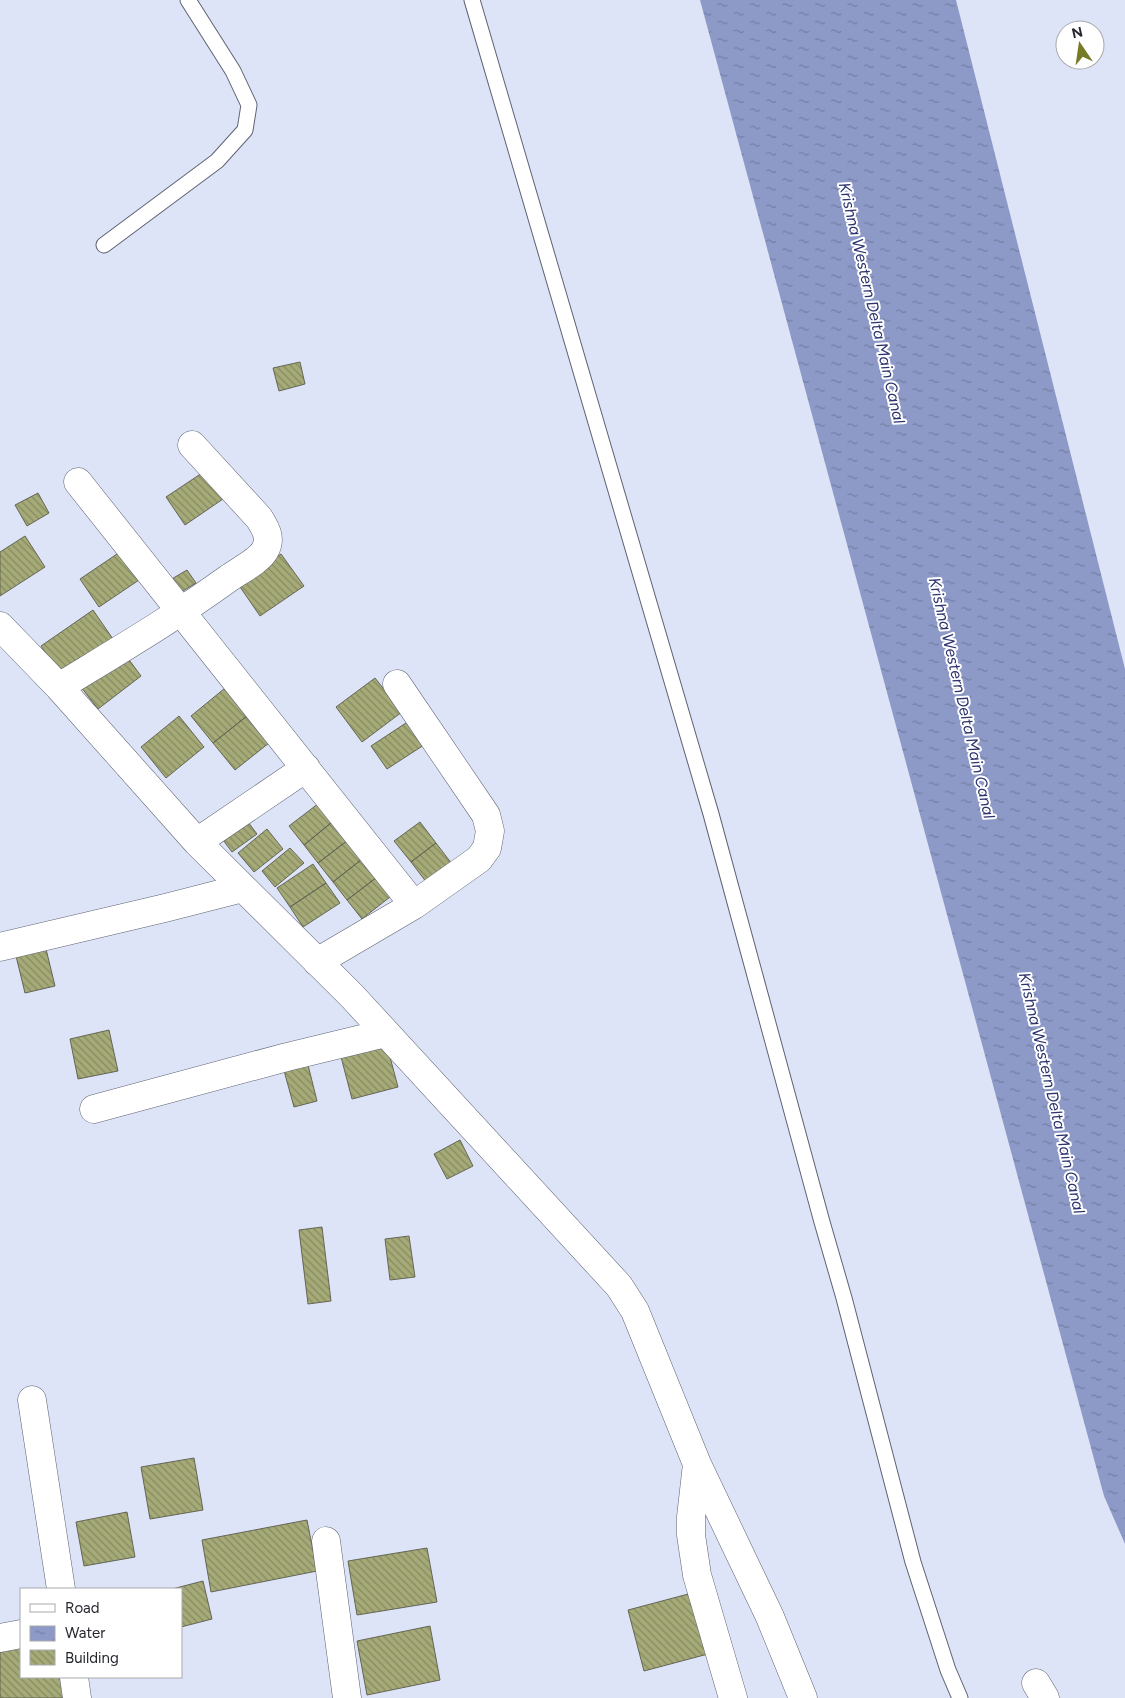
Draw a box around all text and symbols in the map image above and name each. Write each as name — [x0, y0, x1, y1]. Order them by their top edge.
north arrow — [1055, 20, 1105, 70]
text: N — [1070, 23, 1084, 42]
water label: Krishna Western Delta Main Canal — [835, 181, 909, 426]
water label: Krishna Western Delta Main Canal — [925, 576, 999, 821]
water label: Krishna Western Delta Main Canal — [1015, 971, 1089, 1216]
legend — [20, 1588, 182, 1678]
text: Road — [65, 1599, 100, 1617]
text: Water — [65, 1624, 105, 1642]
text: Building — [65, 1649, 119, 1667]

